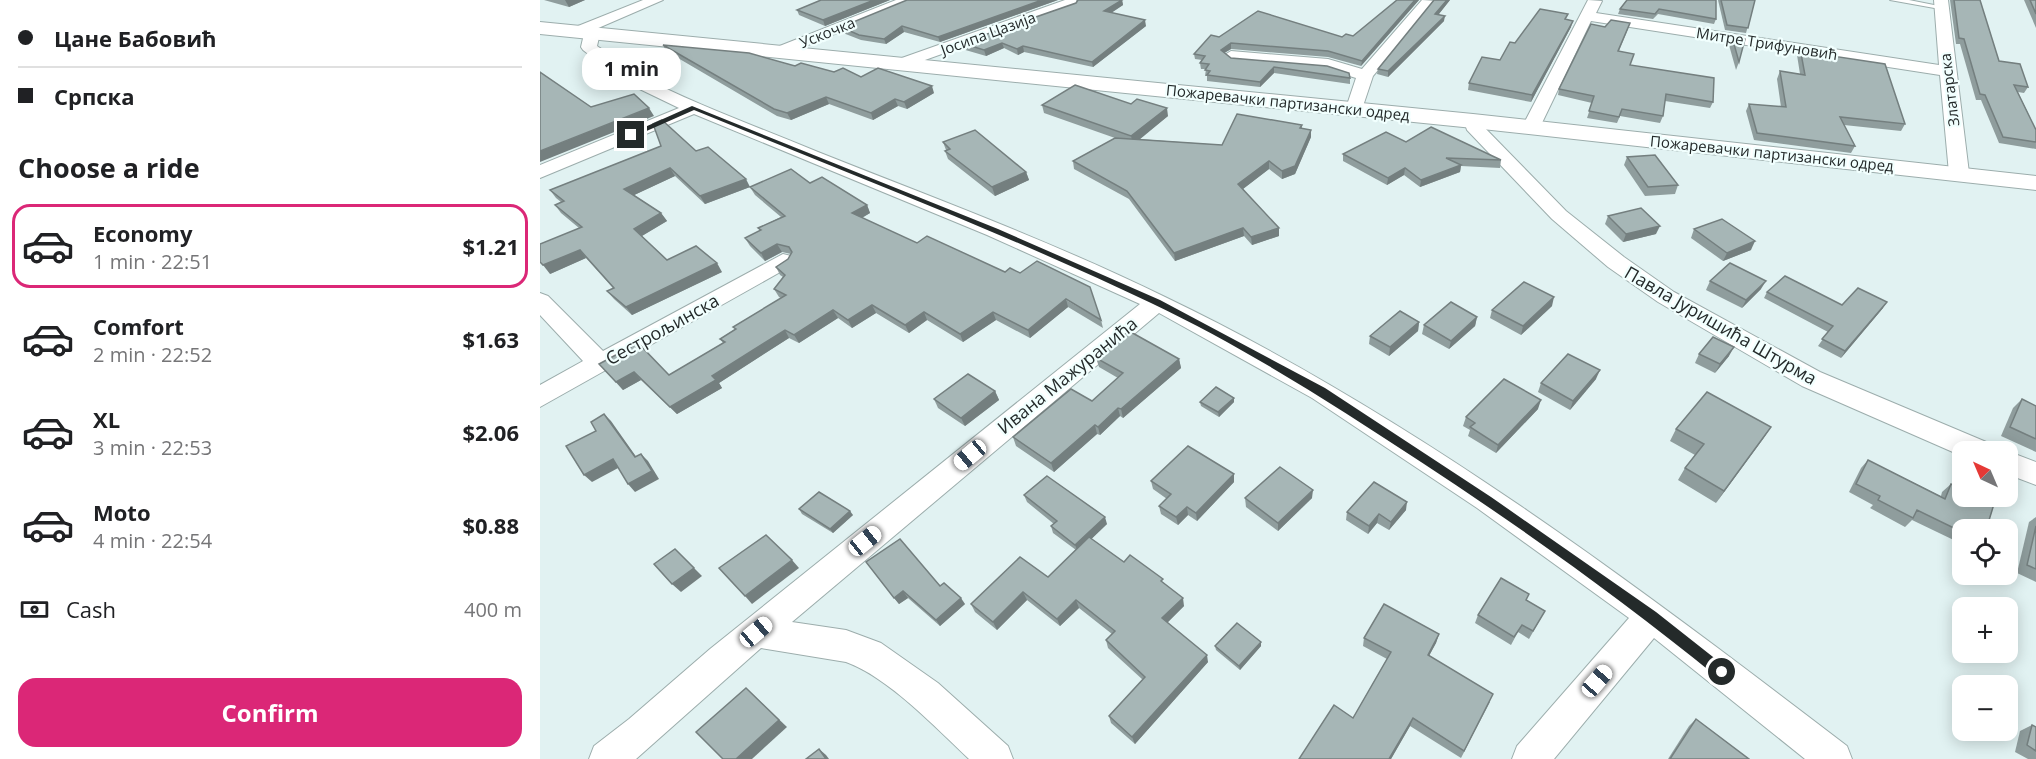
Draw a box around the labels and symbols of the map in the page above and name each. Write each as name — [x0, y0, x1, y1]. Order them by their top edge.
street label: Јосипа Цазија — [936, 7, 1038, 60]
street label: Ускочка — [796, 12, 858, 52]
street label: Митре Трифуновић — [1695, 22, 1839, 64]
callout: 1 min — [582, 48, 680, 90]
street label: Златарска — [1935, 52, 1963, 128]
street label: Пожаревачки партизански одред — [1165, 79, 1411, 125]
route end — [617, 121, 644, 148]
street label: Пожаревачки партизански одред — [1649, 130, 1895, 176]
street label: Павла Јуришића Штурма — [1621, 260, 1821, 390]
street label: Сестрољинска — [601, 288, 723, 370]
street label: Ивана Мажуранића — [992, 311, 1142, 439]
car — [950, 437, 990, 473]
north arrow — [1952, 441, 2018, 507]
car — [845, 523, 885, 559]
car — [736, 614, 776, 650]
route start — [1708, 658, 1735, 685]
car — [1578, 662, 1616, 700]

